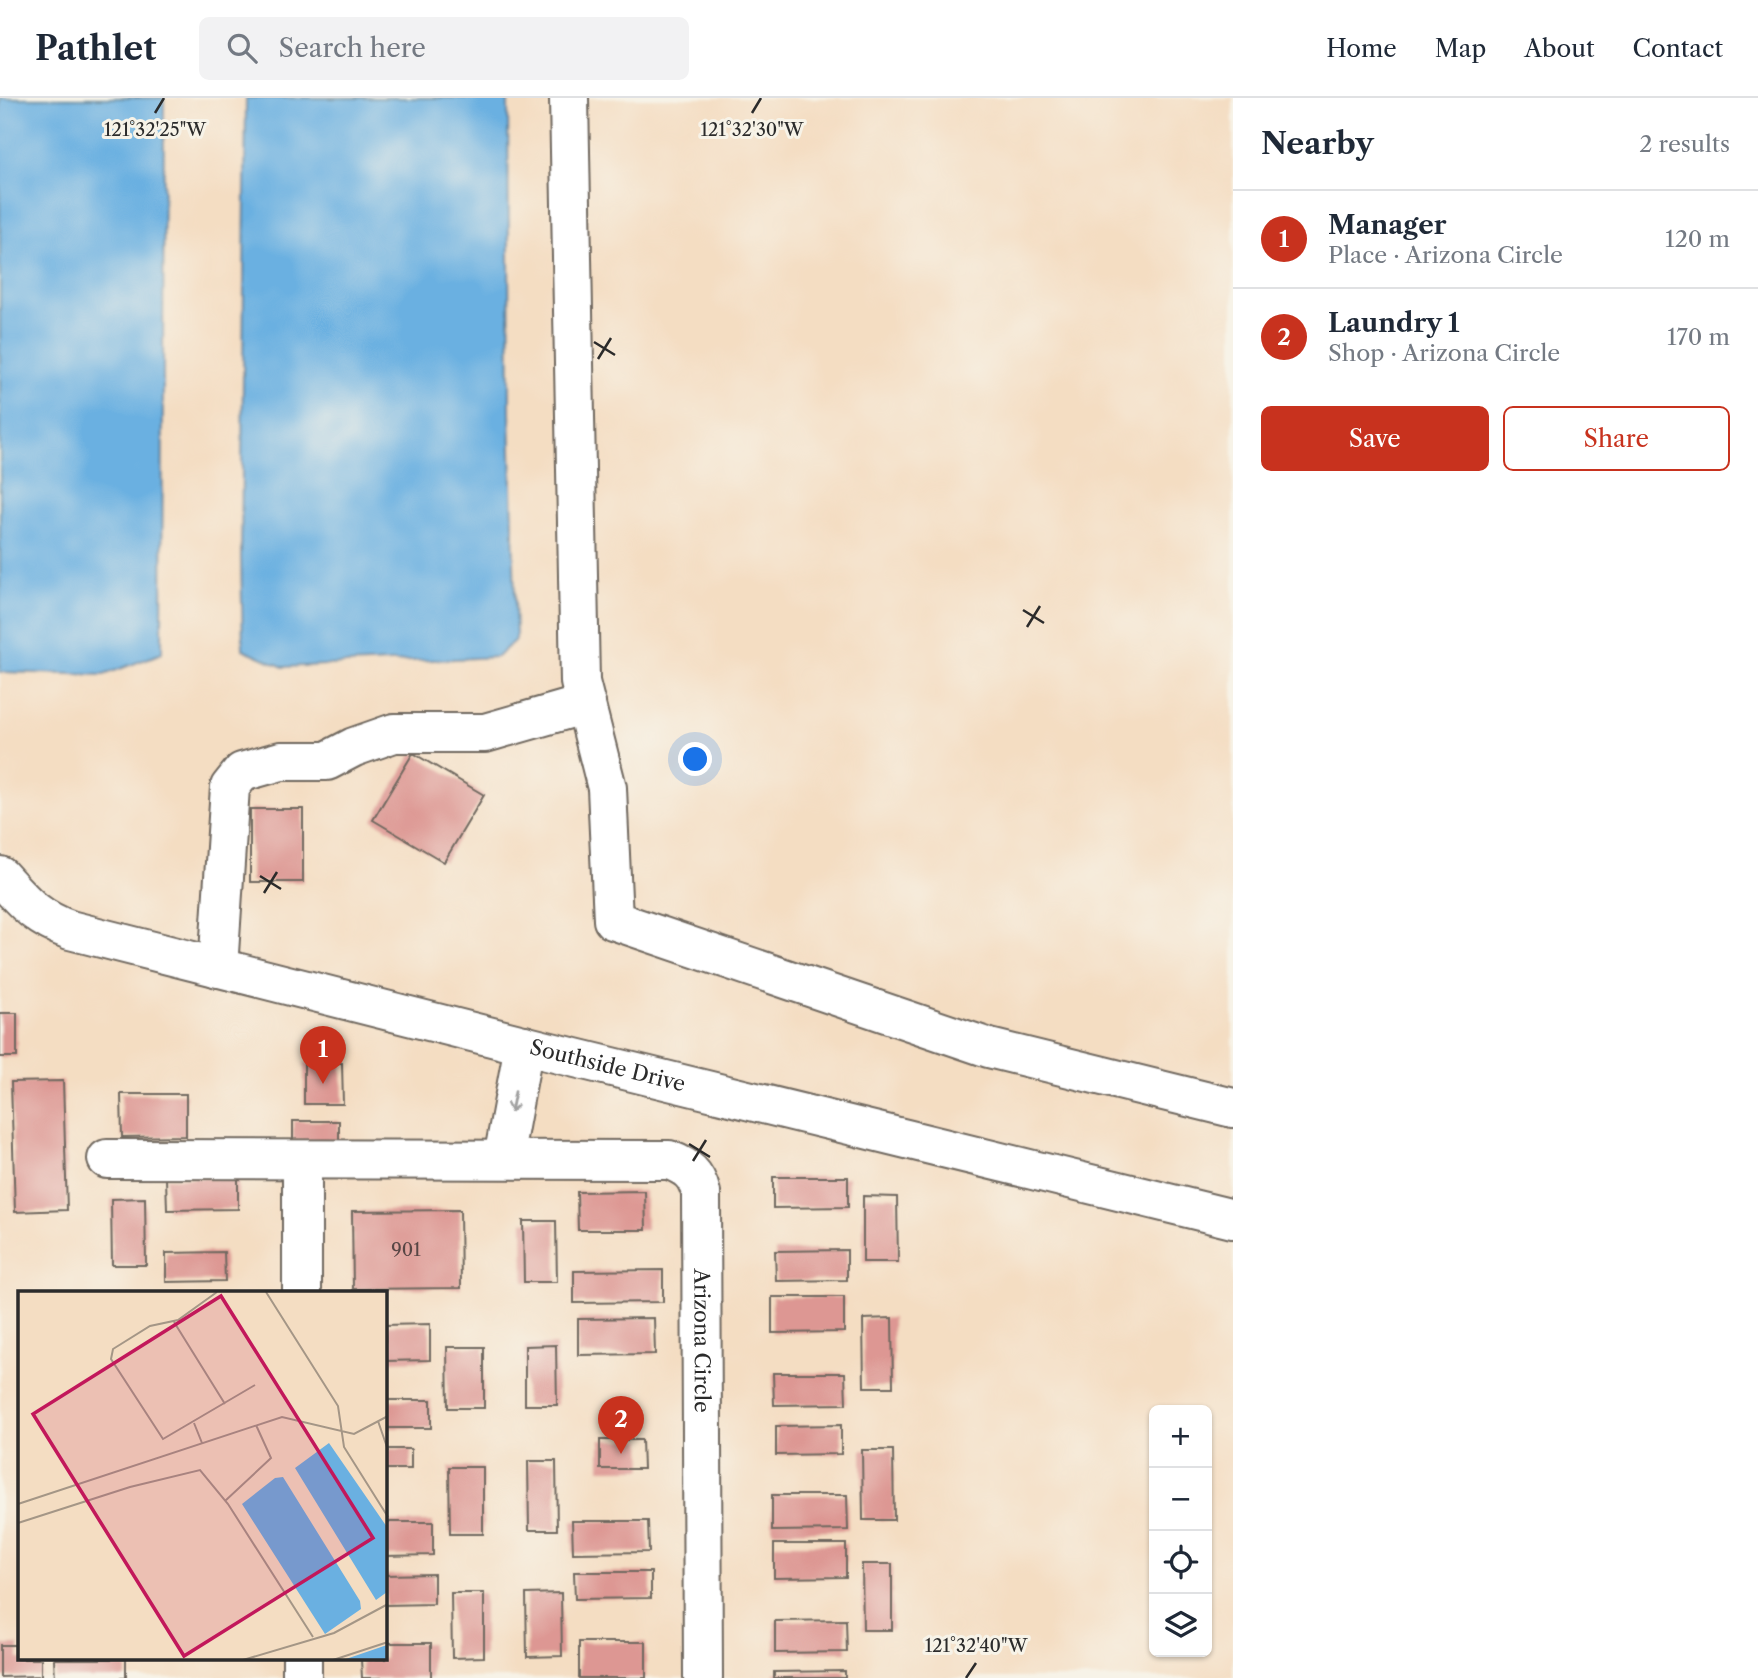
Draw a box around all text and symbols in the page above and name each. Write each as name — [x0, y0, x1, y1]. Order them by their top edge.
search box — [199, 17, 689, 80]
text: Pathlet — [35, 28, 157, 69]
icon: search — [223, 29, 261, 67]
text: Search here — [279, 32, 426, 64]
text: Home — [1326, 34, 1397, 63]
text: Map — [1435, 34, 1486, 63]
text: About — [1524, 34, 1595, 63]
text: Contact — [1633, 34, 1723, 63]
text: 121°32'25"W — [104, 119, 207, 141]
text: 121°32'30"W — [700, 119, 805, 141]
text: Nearby — [1261, 125, 1374, 162]
text: 2 results — [1639, 130, 1730, 158]
text: Manager — [1328, 209, 1446, 241]
text: 1 — [1279, 225, 1289, 253]
text: 120 m — [1665, 225, 1730, 253]
text: Place · Arizona Circle — [1328, 241, 1563, 269]
text: Laundry 1 — [1328, 307, 1460, 339]
text: 2 — [1277, 323, 1291, 351]
text: 170 m — [1667, 323, 1730, 351]
text: Shop · Arizona Circle — [1328, 339, 1560, 367]
button: Save — [1261, 406, 1489, 471]
button: Share — [1503, 406, 1730, 471]
your location — [678, 742, 712, 776]
pin: 1 — [300, 1026, 346, 1084]
street label: Southside Drive — [527, 1034, 688, 1096]
one-way arrow — [506, 1090, 520, 1113]
house number: 901 — [391, 1239, 421, 1261]
street label: Arizona Circle — [689, 1267, 715, 1413]
inset map — [18, 1291, 387, 1660]
pin: 2 — [598, 1396, 644, 1454]
map controls — [1149, 1405, 1212, 1657]
button: + — [1149, 1405, 1212, 1468]
button: − — [1149, 1468, 1212, 1531]
button: locate — [1149, 1531, 1212, 1594]
button: layers — [1149, 1594, 1212, 1657]
text: 121°32'40"W — [925, 1635, 1029, 1657]

